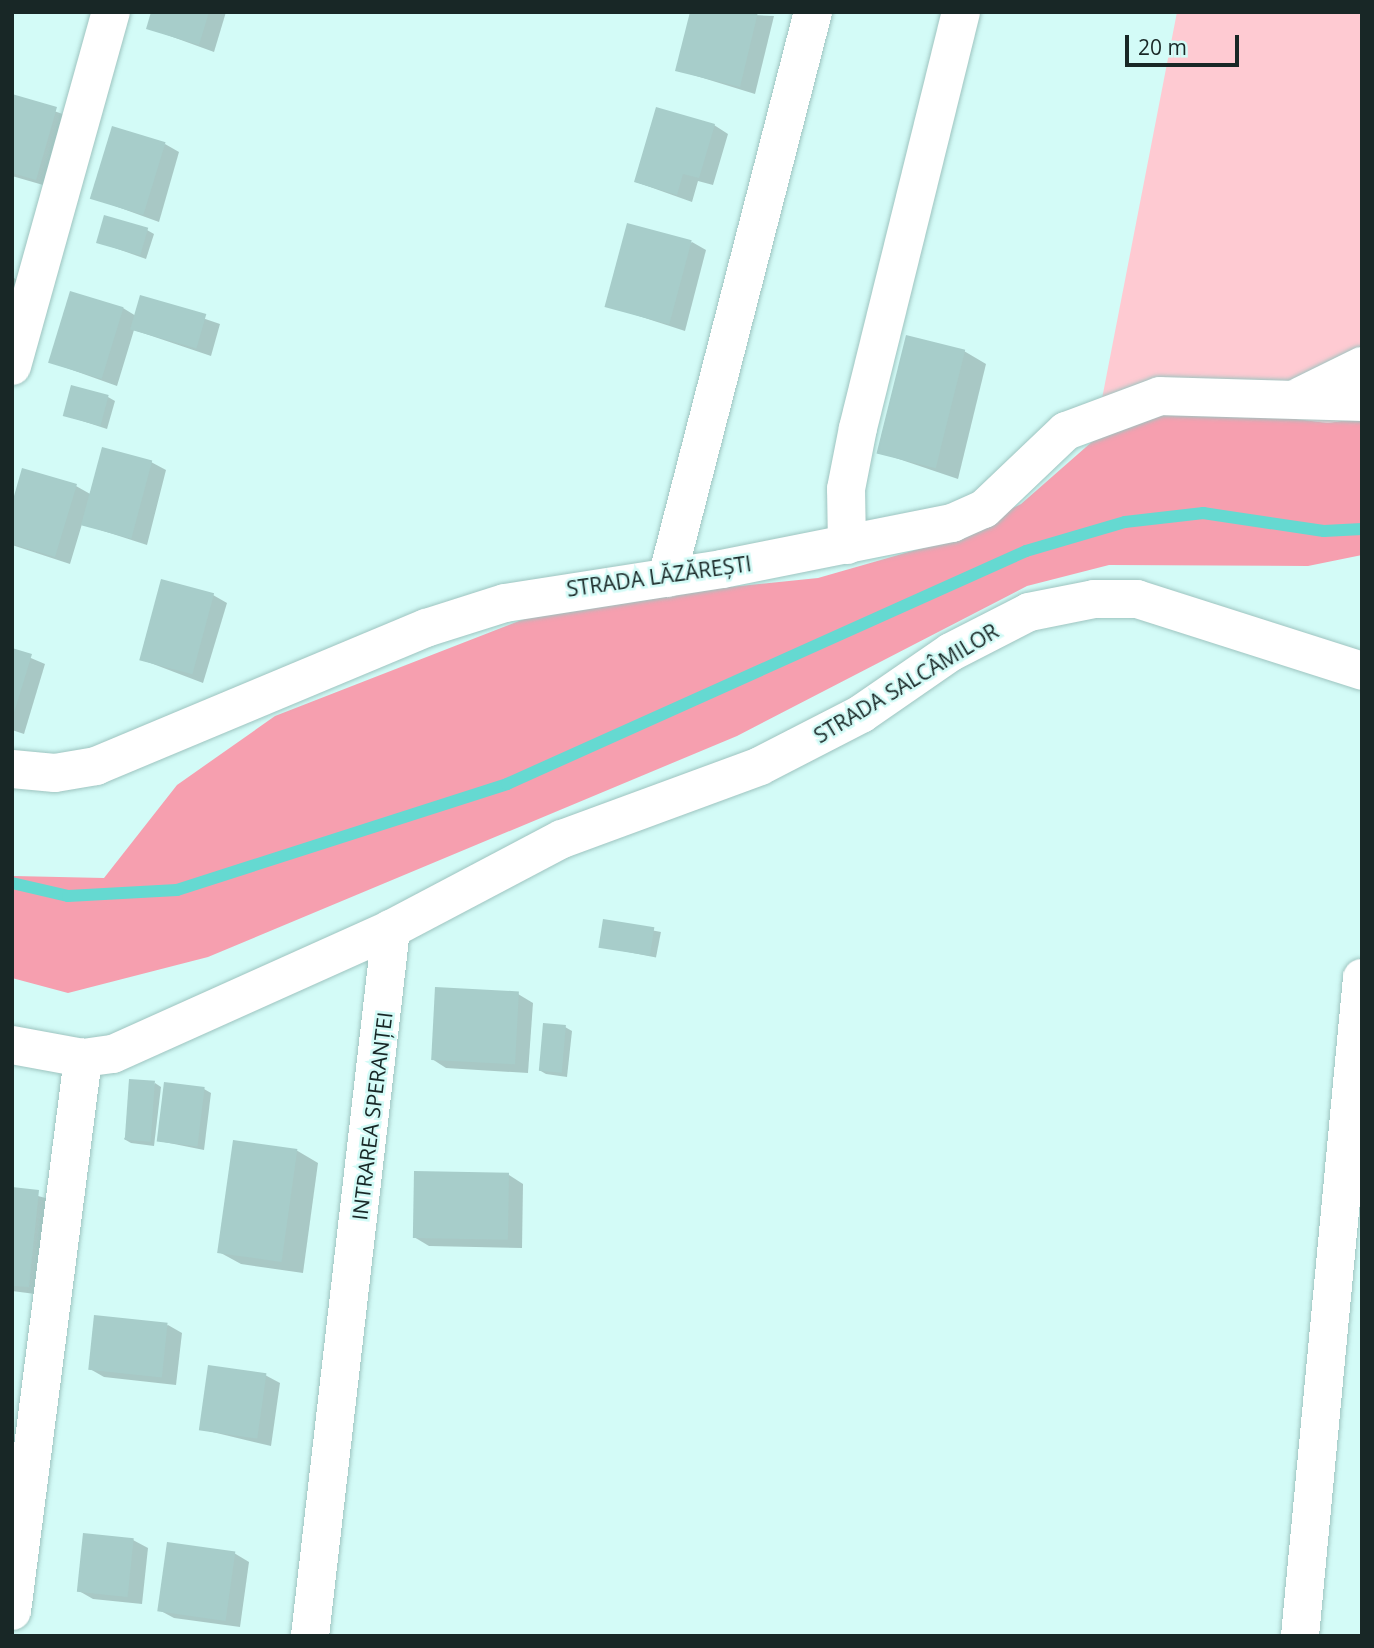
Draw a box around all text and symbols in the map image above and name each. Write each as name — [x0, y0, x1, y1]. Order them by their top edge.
scale bar — [1129, 21, 1243, 65]
text: 20 m — [1138, 33, 1187, 61]
street label: STRADA LĂZĂREȘTI — [565, 551, 753, 601]
street label: STRADA SALCÂMILOR — [809, 618, 1003, 748]
street label: INTRAREA SPERANȚEI — [347, 1010, 397, 1222]

